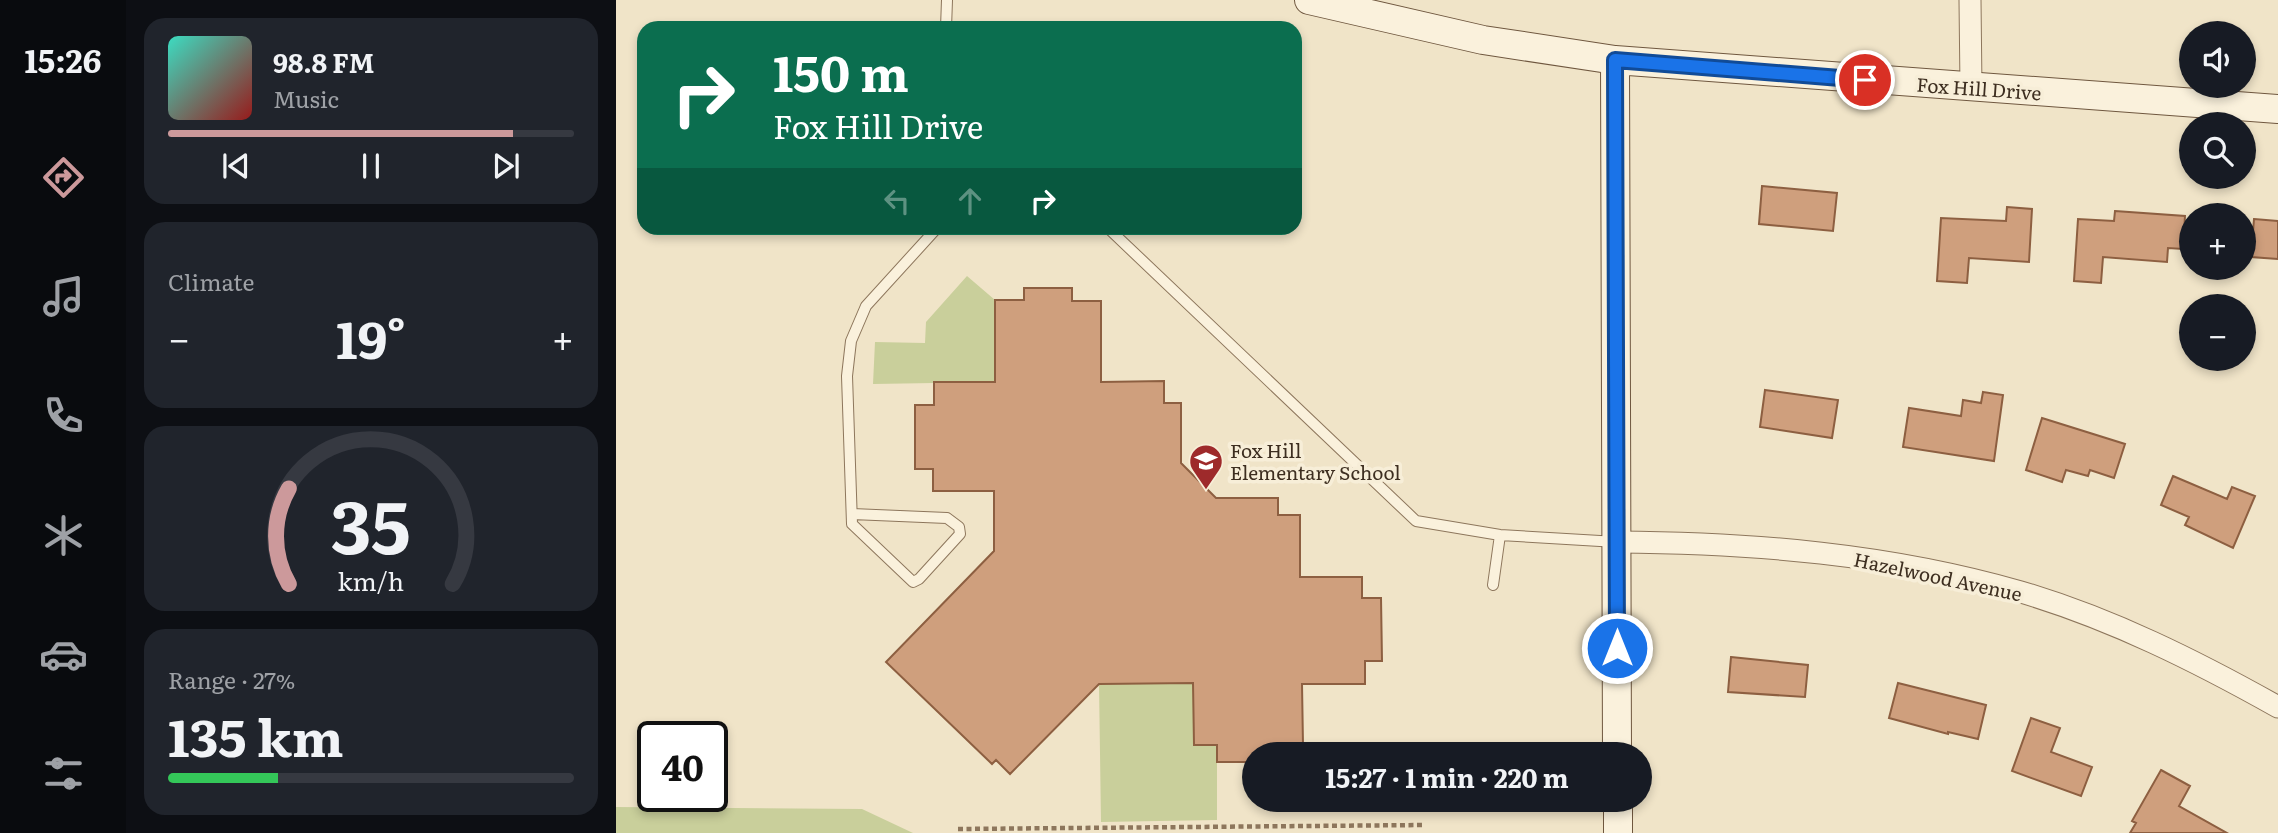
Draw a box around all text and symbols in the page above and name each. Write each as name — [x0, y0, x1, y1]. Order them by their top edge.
map controls — [2179, 21, 2256, 371]
button: sound — [2179, 21, 2256, 98]
text: 150 m — [773, 34, 909, 107]
text: 15:26 — [25, 35, 101, 83]
text: 98.8 FM — [273, 42, 374, 81]
icon: right — [658, 49, 749, 140]
pin — [1835, 50, 1895, 110]
icon: arrive — [1846, 61, 1884, 99]
street label: Fox Hill Drive — [1916, 70, 2042, 106]
text: Music — [273, 81, 339, 115]
text: Fox Hill Drive — [773, 101, 983, 149]
button: search — [2179, 112, 2256, 189]
icon: previous — [217, 147, 255, 185]
icon: pause — [352, 147, 390, 185]
icon: next — [487, 147, 525, 185]
icon: directions — [39, 153, 88, 202]
icon: left — [878, 182, 916, 220]
icon: ahead — [951, 182, 989, 220]
icon: right — [1024, 182, 1062, 220]
button: + — [2179, 203, 2256, 280]
text: Climate — [168, 264, 254, 298]
icon: music — [39, 272, 88, 321]
button: − — [2179, 294, 2256, 371]
text: 19° — [336, 298, 406, 375]
text: − — [168, 308, 190, 365]
text: + — [552, 308, 574, 365]
icon: phone — [39, 391, 88, 440]
place label: Fox Hill Elementary School — [1230, 436, 1401, 486]
school or university icon: Fox Hill Elementary School — [1187, 442, 1225, 491]
text: 35 — [331, 469, 411, 577]
icon: climate — [39, 511, 88, 560]
street label: Hazelwood Avenue — [1851, 544, 2025, 608]
text: km/h — [338, 562, 404, 599]
position arrow — [1580, 611, 1654, 685]
icon: car — [39, 630, 88, 679]
text: Range · 27% — [168, 662, 295, 696]
text: 135 km — [168, 696, 344, 773]
speed limit sign: 40 — [637, 721, 728, 812]
icon: filters — [39, 749, 88, 798]
text: 15:27 · 1 min · 220 m — [1325, 757, 1569, 796]

